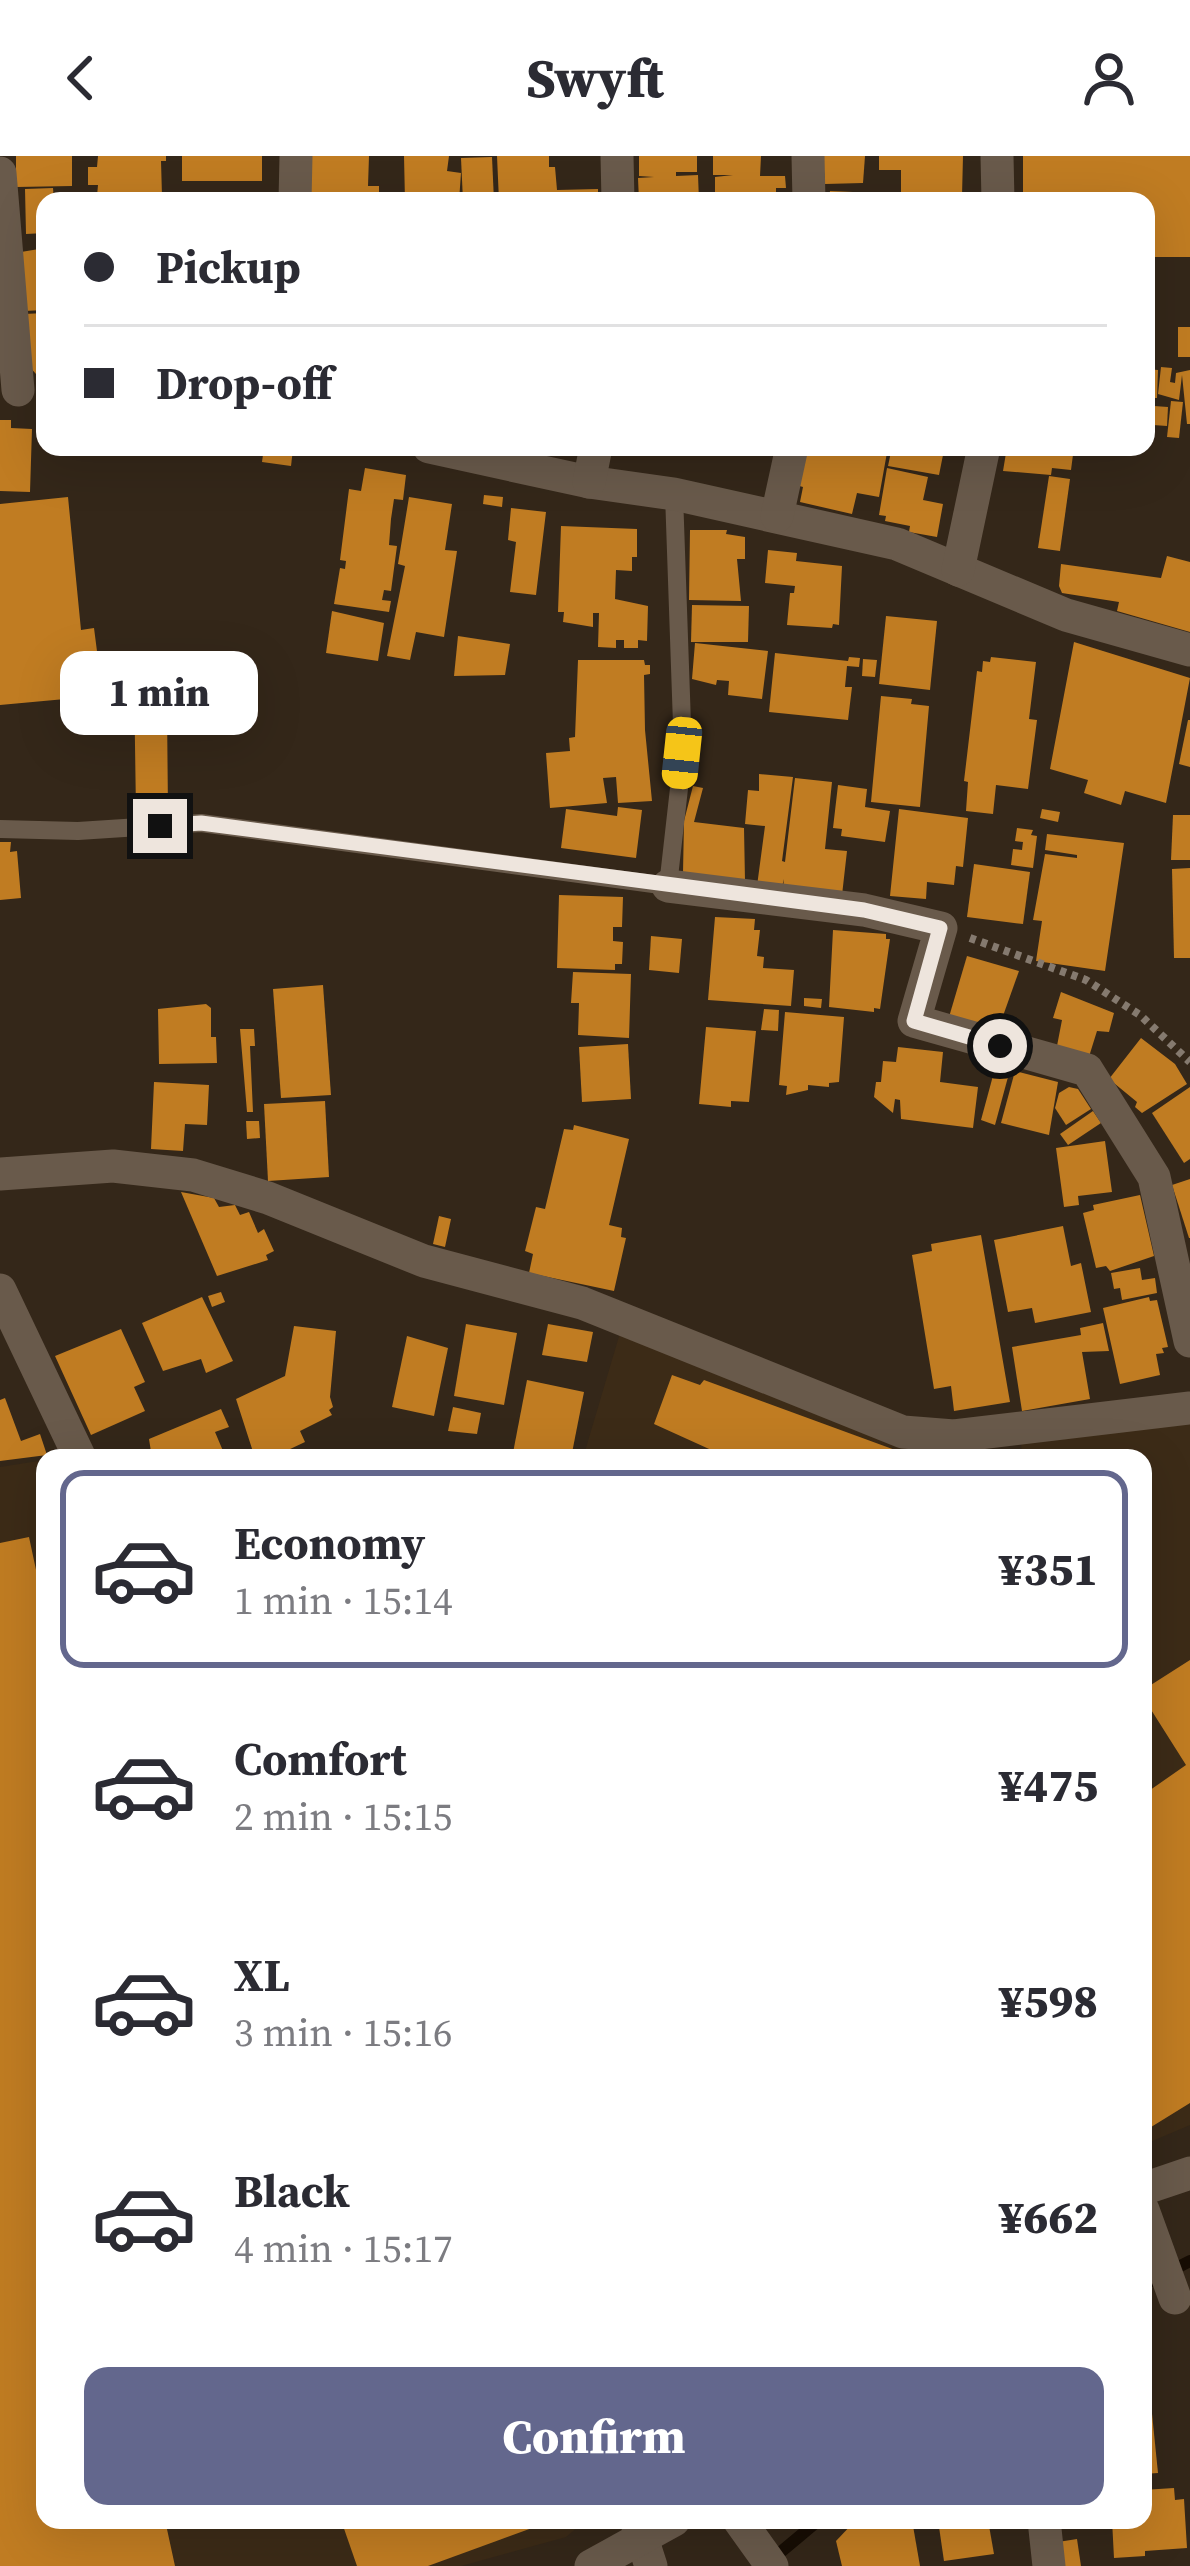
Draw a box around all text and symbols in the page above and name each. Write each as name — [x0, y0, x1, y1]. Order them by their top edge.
text: Swyft — [526, 41, 664, 115]
icon: back — [48, 45, 114, 111]
icon: person — [1076, 45, 1142, 111]
text: Pickup — [156, 236, 301, 298]
text: Drop-off — [156, 352, 332, 414]
callout: 1 min — [61, 652, 259, 736]
text: 1 min — [108, 666, 210, 719]
car — [660, 715, 704, 791]
route end — [133, 799, 187, 853]
route start — [973, 1019, 1027, 1073]
text: Economy — [234, 1512, 425, 1574]
icon: car — [90, 1515, 198, 1623]
text: ¥351 — [999, 1538, 1098, 1600]
text: 1 min · 15:14 — [234, 1574, 453, 1627]
text: Comfort — [234, 1728, 407, 1790]
icon: car — [90, 1731, 198, 1839]
text: ¥475 — [999, 1754, 1098, 1816]
text: 2 min · 15:15 — [234, 1790, 453, 1843]
text: XL — [234, 1944, 290, 2006]
icon: car — [90, 1947, 198, 2055]
text: ¥598 — [999, 1970, 1098, 2032]
text: 3 min · 15:16 — [234, 2006, 453, 2059]
text: Black — [234, 2160, 350, 2222]
icon: car — [90, 2163, 198, 2271]
text: ¥662 — [999, 2186, 1098, 2248]
text: 4 min · 15:17 — [234, 2222, 453, 2275]
button: Confirm — [84, 2367, 1104, 2505]

